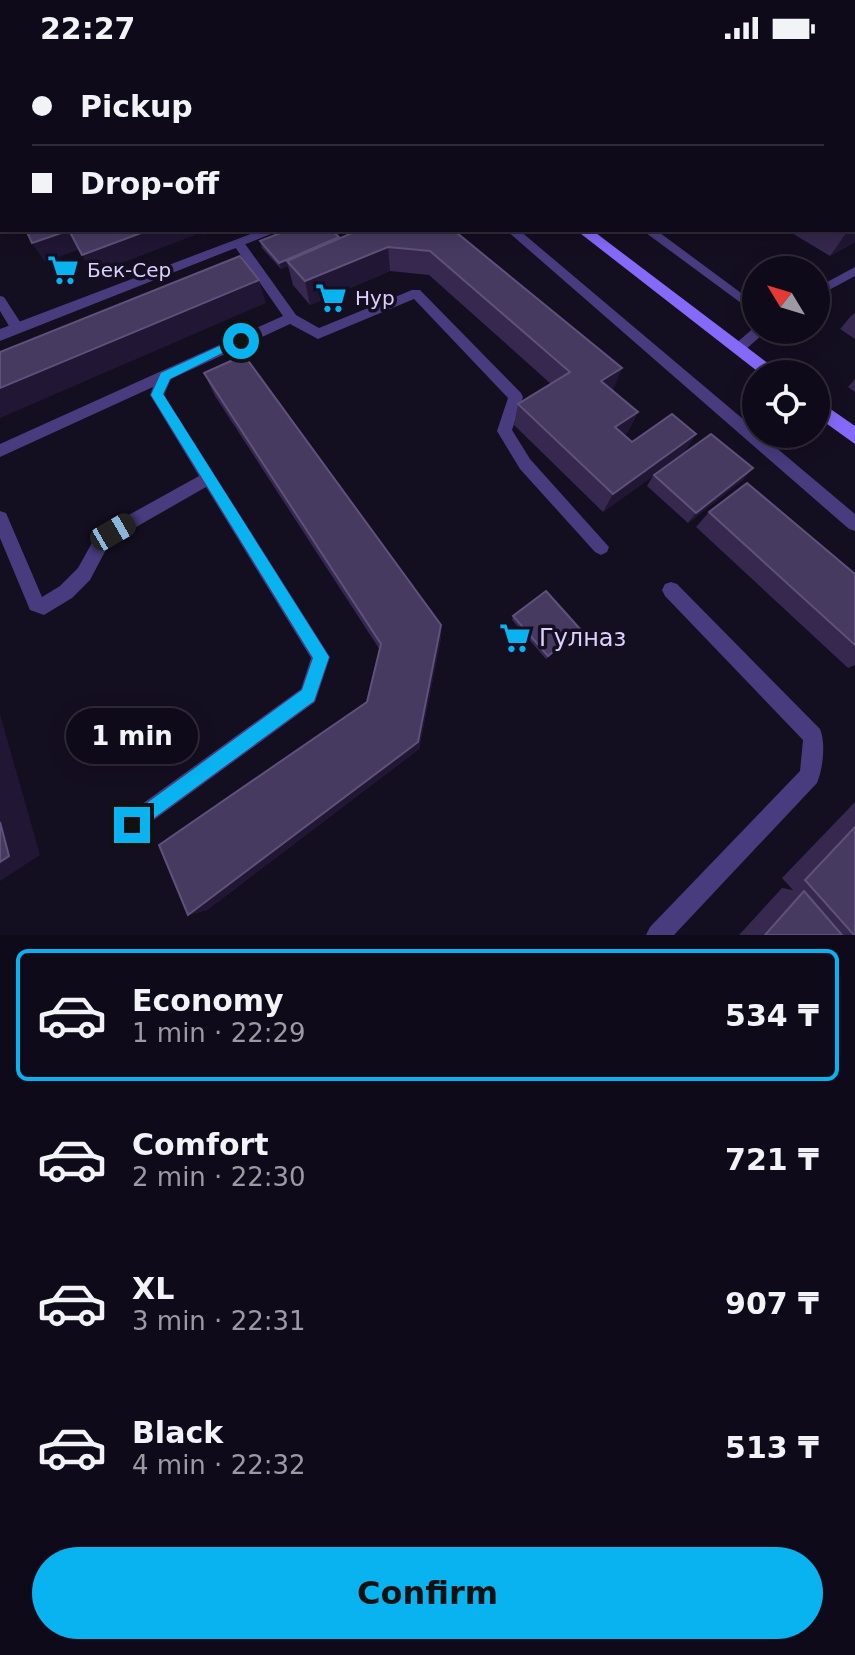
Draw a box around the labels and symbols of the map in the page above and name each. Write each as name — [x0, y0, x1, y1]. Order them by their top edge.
supermarket icon: Бек-Сер — [46, 253, 80, 287]
north arrow — [742, 256, 830, 344]
place label: Бек-Сер — [87, 258, 171, 282]
supermarket icon: Нур — [314, 281, 348, 315]
place label: Нур — [355, 286, 395, 310]
route start — [223, 323, 259, 359]
car — [86, 510, 140, 554]
supermarket icon: Гулназ — [498, 621, 532, 655]
place label: Гулназ — [539, 624, 626, 652]
callout: 1 min — [66, 709, 198, 765]
route end — [114, 807, 150, 843]

